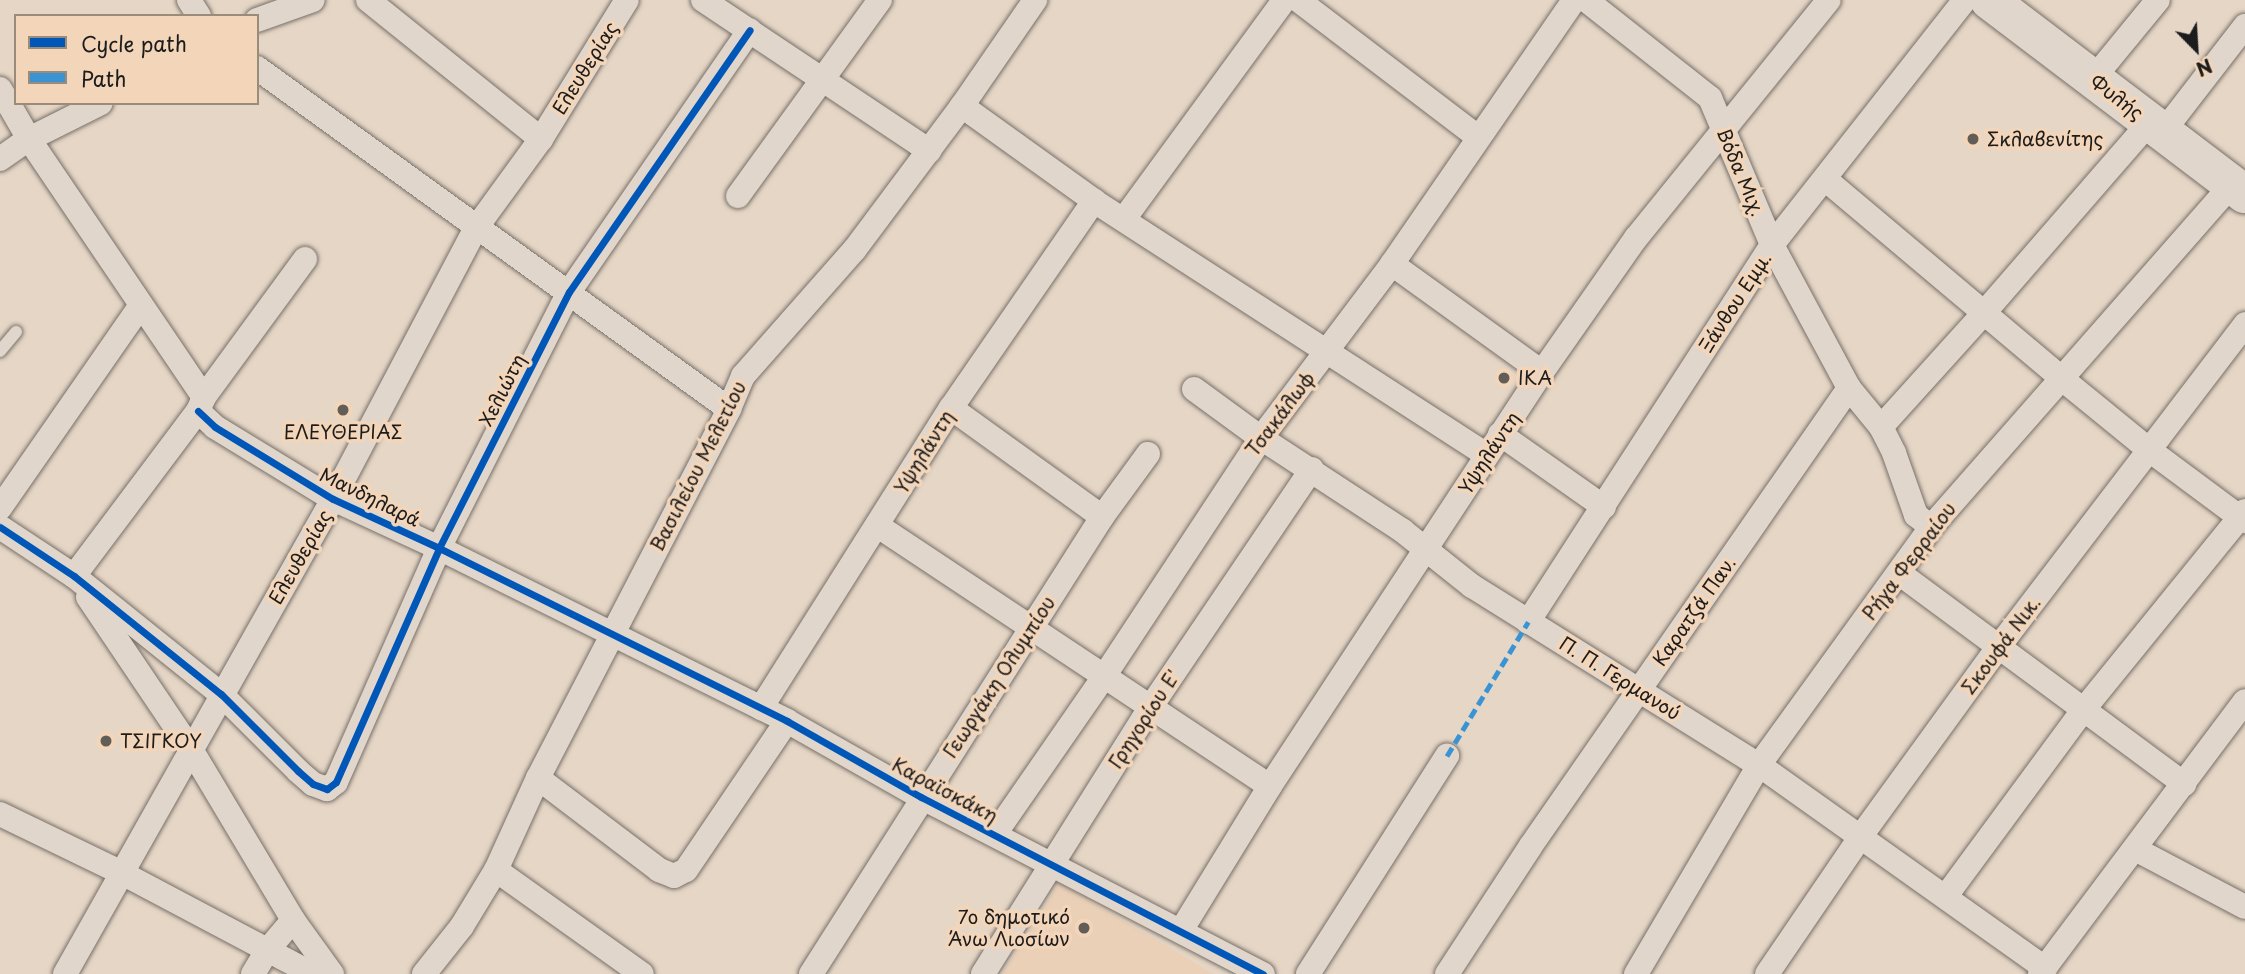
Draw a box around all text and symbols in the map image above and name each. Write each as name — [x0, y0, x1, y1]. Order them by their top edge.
legend — [14, 14, 259, 105]
north arrow — [2161, 14, 2231, 84]
street label: Ελευθερίας — [548, 17, 622, 119]
text: Cycle path — [81, 27, 187, 59]
text: N — [2192, 52, 2217, 84]
text: Path — [81, 62, 126, 94]
street label: Φυλής — [2086, 70, 2148, 124]
street label: Βόδα Μιχ. — [1712, 124, 1770, 220]
place label: Σκλαβενίτης — [1987, 128, 2103, 150]
marker: Σκλαβενίτης — [1965, 131, 1981, 147]
street label: Ξάνθου Εμμ. — [1694, 248, 1776, 356]
street label: Χελιώτη — [474, 350, 530, 430]
street label: Τσακάλωφ — [1241, 367, 1319, 461]
place label: ΙΚΑ — [1518, 367, 1552, 389]
marker: ΙΚΑ — [1496, 370, 1512, 386]
street label: Βασιλείου Μελετίου — [645, 377, 751, 555]
marker: ΕΛΕΥΘΕΡΙΑΣ — [335, 402, 351, 418]
street label: Υψηλάντη — [889, 406, 959, 498]
street label: Υψηλάντη — [1454, 407, 1524, 499]
place label: ΕΛΕΥΘΕΡΙΑΣ — [284, 421, 402, 443]
street label: Μανδηλαρά — [316, 463, 424, 531]
street label: Ρήγα Φερραίου — [1857, 498, 1961, 624]
street label: Ελευθερίας — [264, 506, 336, 608]
street label: Καρατζά Παν. — [1648, 552, 1740, 670]
street label: Γεωργάκη Ολυμπίου — [938, 592, 1060, 762]
street label: Σκουφά Νικ. — [1957, 592, 2045, 698]
street label: Π. Π. Γερμανού — [1555, 631, 1685, 725]
street label: Γρηγορίου Ε' — [1104, 665, 1184, 773]
place label: ΤΣΙΓΚΟΥ — [120, 730, 202, 752]
marker: ΤΣΙΓΚΟΥ — [98, 733, 114, 749]
street label: Καραϊσκάκη — [888, 753, 1002, 827]
place label: 7ο δημοτικό Άνω Λιοσίων — [949, 906, 1070, 950]
marker: 7ο δημοτικό Άνω Λιοσίων — [1076, 920, 1092, 936]

